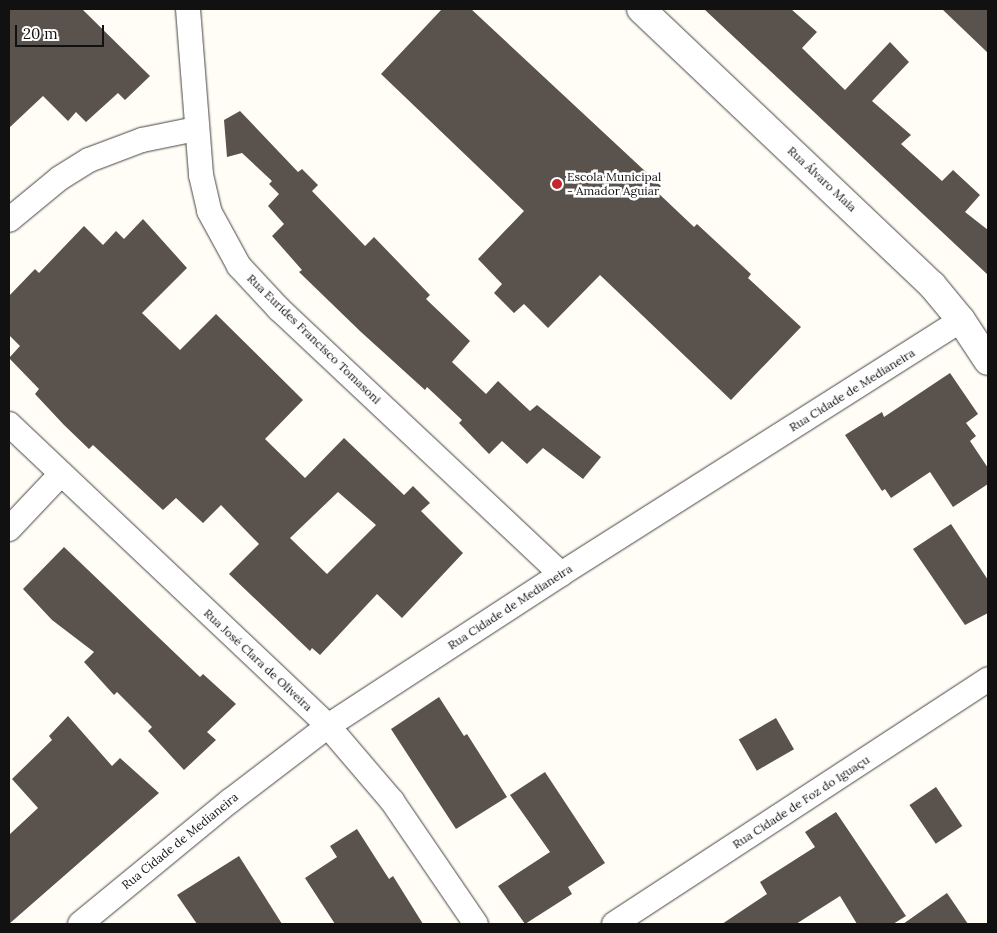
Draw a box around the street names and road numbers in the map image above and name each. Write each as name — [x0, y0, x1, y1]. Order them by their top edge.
street label: Rua Álvaro Maia — [785, 143, 859, 215]
street label: Rua Eurides Francisco Tomasoni — [244, 271, 384, 407]
street label: Rua Cidade de Medianeira — [787, 345, 917, 435]
street label: Rua Cidade de Medianeira — [445, 561, 575, 653]
street label: Rua José Clara de Oliveira — [201, 606, 315, 714]
street label: Rua Cidade de Foz do Iguaçu — [730, 752, 872, 852]
street label: Rua Cidade de Medianeira — [119, 790, 241, 892]

